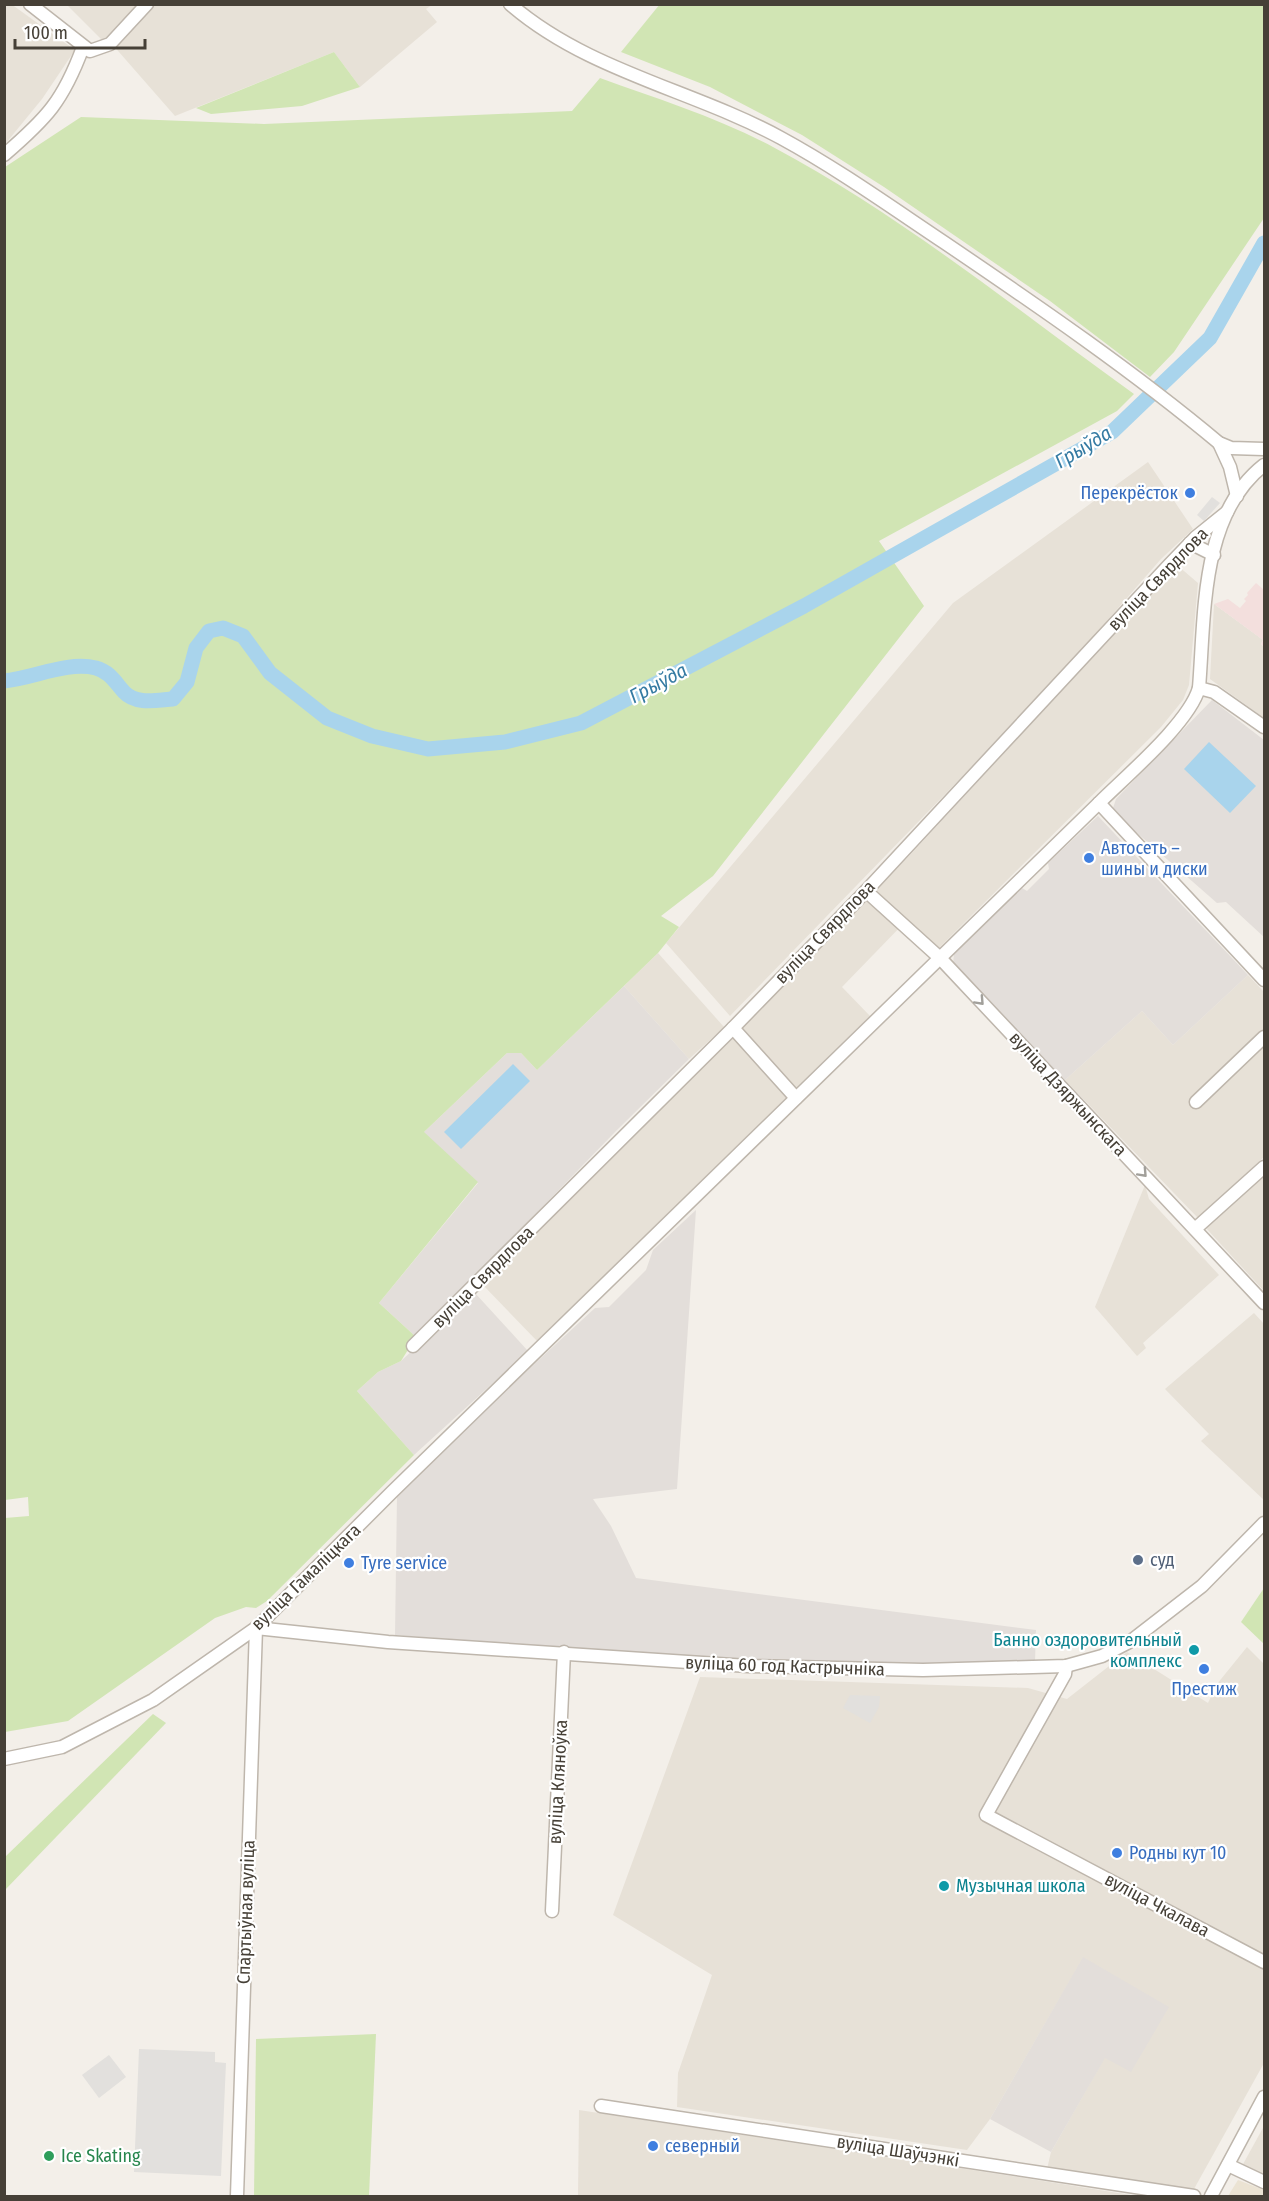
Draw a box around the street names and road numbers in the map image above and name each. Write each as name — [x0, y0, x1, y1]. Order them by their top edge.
street label: вуліца Свярдлова — [1103, 523, 1213, 635]
street label: вуліца Свярдлова — [770, 876, 880, 988]
street label: вуліца Дзяржынскага — [1005, 1027, 1131, 1161]
street label: вуліца Свярдлова — [428, 1221, 539, 1332]
street label: вуліца Гамаліцкага — [247, 1519, 365, 1635]
street label: вуліца 60 год Кастрычніка — [685, 1652, 885, 1680]
street label: вуліца Кляноўка — [544, 1719, 572, 1845]
street label: Спартыўная вуліца — [232, 1839, 260, 1984]
street label: вуліца Чкалава — [1101, 1868, 1213, 1942]
street label: вуліца Шаўчэнкі — [835, 2130, 961, 2172]

